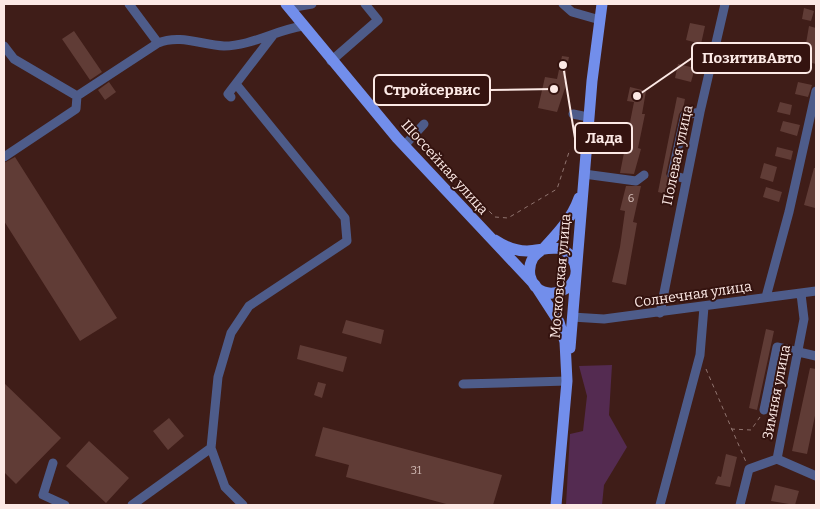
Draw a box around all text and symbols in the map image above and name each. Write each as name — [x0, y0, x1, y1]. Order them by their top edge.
callout: ПозитивАвто — [692, 43, 811, 73]
text: ПозитивАвто — [702, 49, 802, 67]
callout: Стройсервис — [374, 75, 490, 105]
text: Стройсервис — [384, 81, 480, 99]
street label: Полевая улица — [659, 103, 696, 207]
street label: Шоссейная улица — [398, 116, 492, 218]
callout: Лада — [575, 123, 632, 153]
text: Лада — [585, 129, 623, 147]
house number: 6 — [628, 192, 634, 205]
street label: Московская улица — [547, 213, 574, 339]
street label: Солнечная улица — [633, 278, 753, 311]
street label: Зимняя улица — [759, 343, 794, 441]
house number: 31 — [411, 464, 422, 477]

